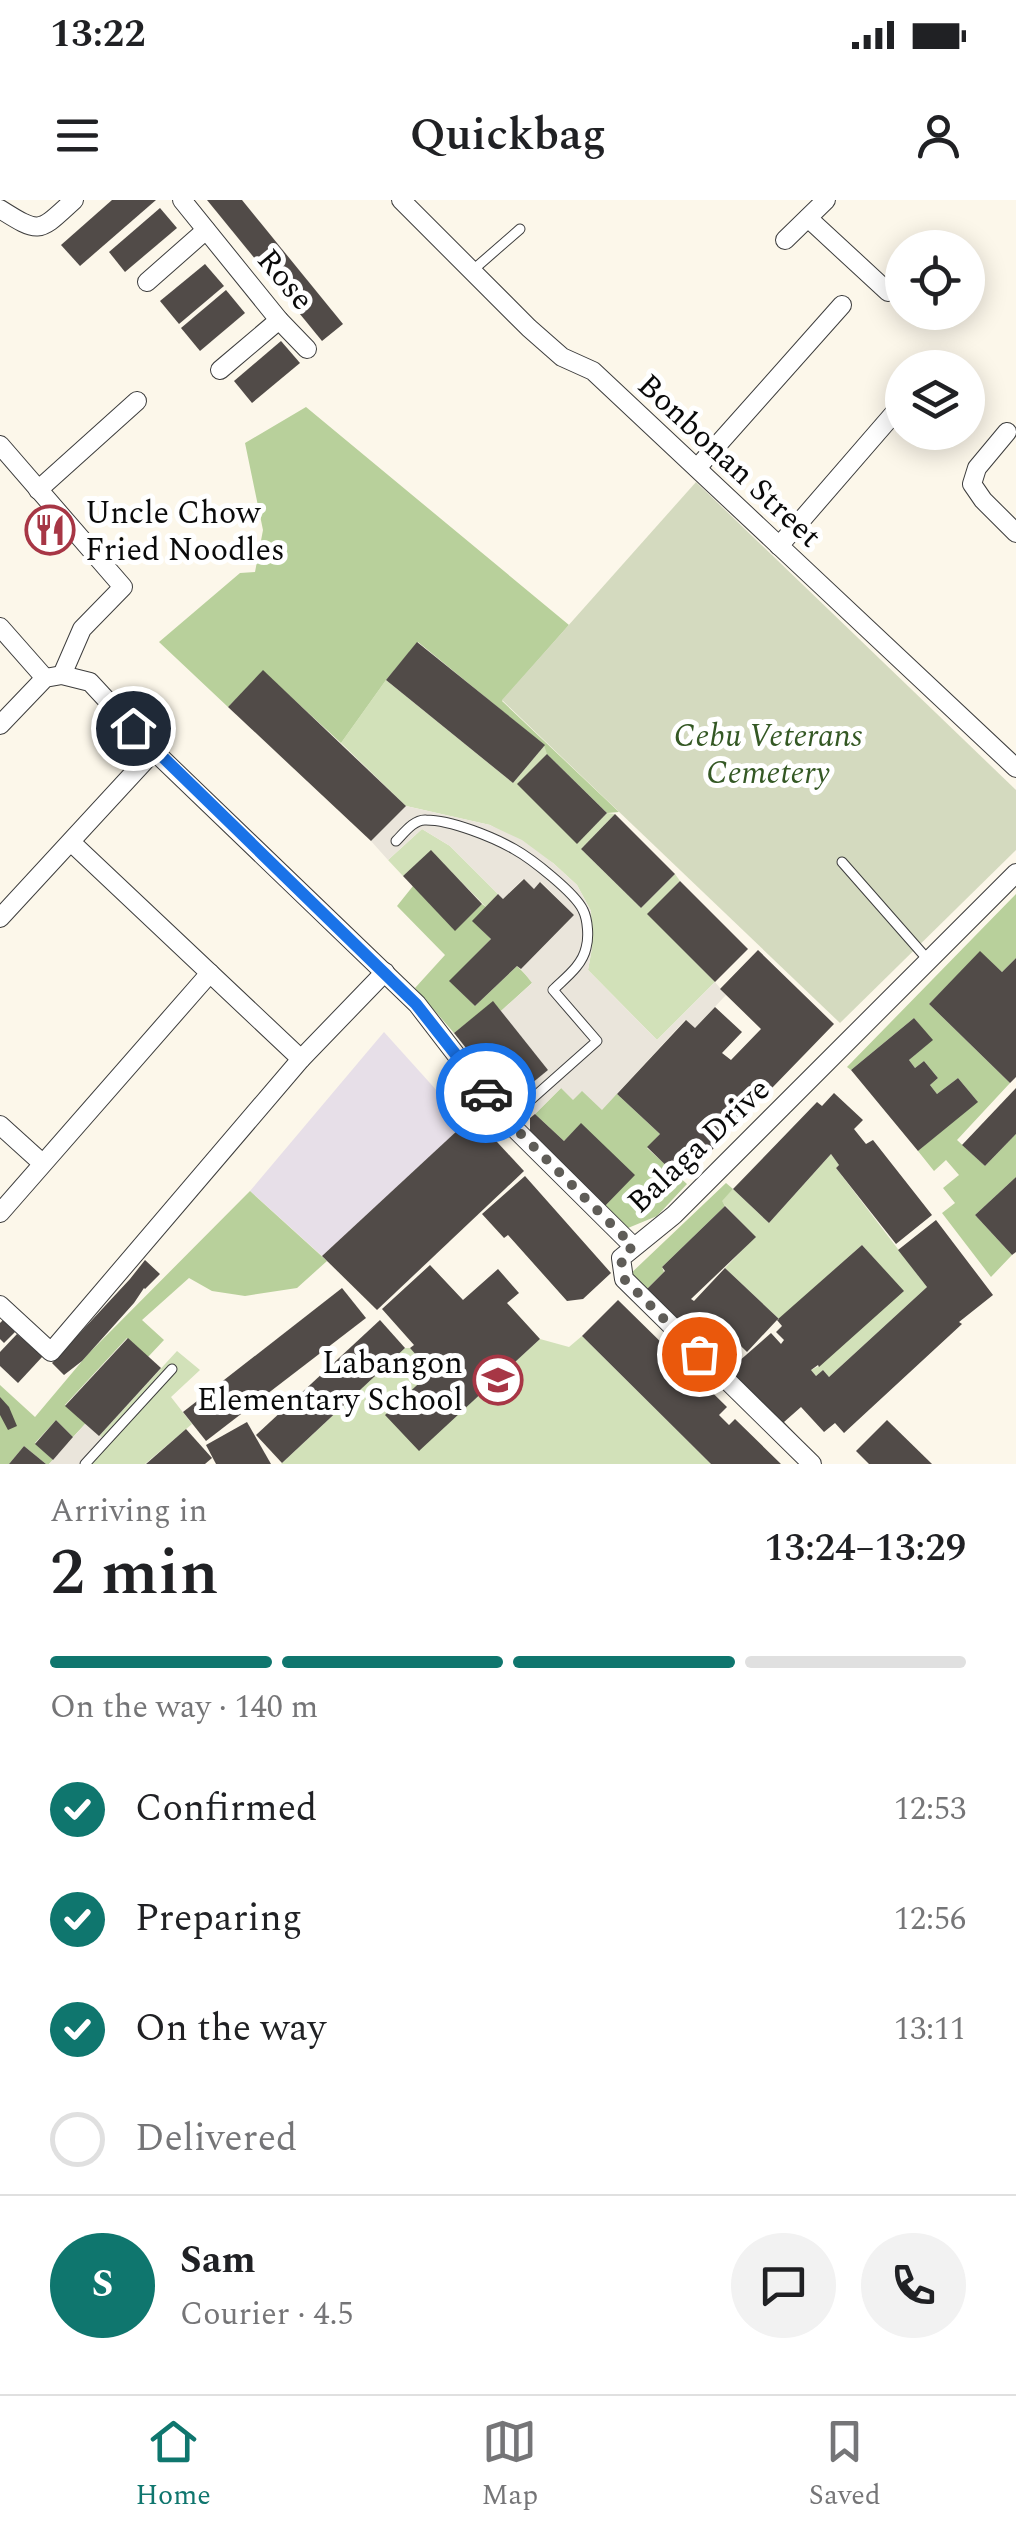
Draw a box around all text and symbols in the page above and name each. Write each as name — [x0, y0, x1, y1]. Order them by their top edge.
text: 13:22 — [50, 6, 145, 64]
text: Quickbag — [410, 101, 606, 170]
icon: menu — [50, 108, 105, 163]
icon: person — [911, 108, 966, 163]
map controls — [885, 230, 985, 450]
button: locate — [885, 230, 985, 330]
street label: Rose — [244, 238, 325, 322]
button: layers — [885, 350, 985, 450]
street label: Bonbonan Street — [626, 362, 832, 560]
place label: Uncle Chow Fried Noodles — [85, 489, 285, 575]
restaurant icon: Uncle Chow Fried Noodles — [24, 504, 76, 556]
pin — [91, 686, 176, 771]
icon: home — [106, 701, 161, 756]
park label: Cebu Veterans Cemetery — [674, 712, 862, 798]
courier — [436, 1043, 536, 1143]
icon: car — [459, 1066, 514, 1121]
street label: Balaga Drive — [616, 1067, 782, 1226]
pin — [657, 1312, 742, 1397]
icon: bag — [672, 1327, 727, 1382]
place label: Labangon Elementary School — [197, 1339, 463, 1425]
school or university icon: Labangon Elementary School — [472, 1354, 524, 1406]
text: Arriving in — [50, 1487, 207, 1536]
text: 13:24–13:29 — [764, 1520, 966, 1578]
text: 2 min — [50, 1524, 219, 1623]
text: On the way · 140 m — [50, 1683, 318, 1732]
text: Confirmed — [135, 1780, 317, 1838]
icon: check — [50, 1782, 105, 1837]
text: 12:53 — [894, 1785, 966, 1834]
text: Preparing — [135, 1890, 302, 1948]
icon: check — [50, 1892, 105, 1947]
text: 12:56 — [894, 1895, 966, 1944]
text: On the way — [135, 2000, 326, 2058]
icon: check — [50, 2002, 105, 2057]
text: 13:11 — [894, 2005, 966, 2054]
text: Delivered — [135, 2110, 297, 2168]
text: Sam — [180, 2232, 256, 2290]
button: chat — [731, 2233, 836, 2338]
button: phone — [861, 2233, 966, 2338]
text: S — [92, 2256, 113, 2314]
text: Courier · 4.5 — [180, 2290, 353, 2339]
tab: Home — [135, 2414, 211, 2517]
tab: Map — [482, 2414, 538, 2517]
tab: Saved — [809, 2414, 881, 2517]

